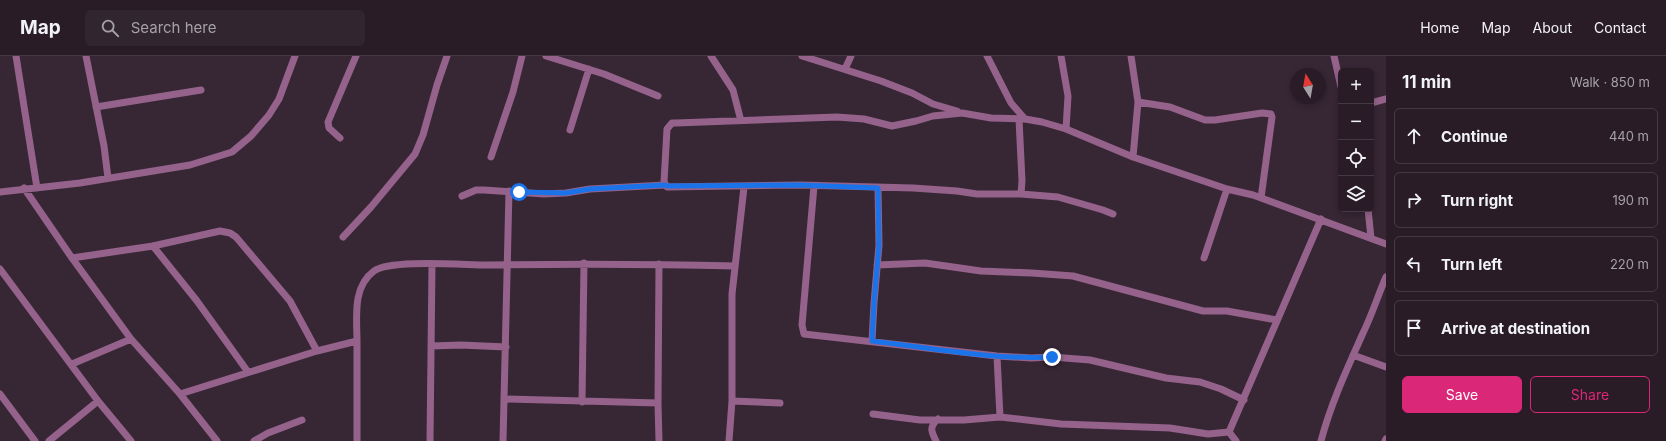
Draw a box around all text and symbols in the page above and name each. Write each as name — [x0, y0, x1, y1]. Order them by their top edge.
search box — [85, 10, 365, 46]
text: Map — [20, 16, 61, 39]
icon: search — [99, 17, 121, 39]
text: Search here — [131, 18, 216, 37]
text: Home — [1420, 19, 1459, 36]
text: Map — [1481, 19, 1511, 36]
text: About — [1533, 19, 1572, 36]
text: Contact — [1594, 19, 1646, 36]
north arrow — [1290, 68, 1326, 104]
map controls — [1338, 68, 1374, 212]
button: + — [1338, 68, 1374, 104]
text: 11 min — [1402, 72, 1451, 92]
text: Walk · 850 m — [1570, 74, 1650, 90]
button: − — [1338, 104, 1374, 140]
icon: ahead — [1403, 125, 1425, 147]
text: Continue — [1441, 127, 1508, 146]
text: 440 m — [1609, 128, 1649, 144]
button: locate — [1338, 140, 1374, 176]
button: layers — [1338, 176, 1374, 212]
route start — [510, 183, 528, 201]
icon: right — [1403, 189, 1425, 211]
text: Turn right — [1441, 191, 1513, 210]
text: 190 m — [1612, 192, 1649, 208]
icon: left — [1403, 253, 1425, 275]
text: Turn left — [1441, 255, 1502, 274]
text: 220 m — [1610, 256, 1649, 272]
icon: arrive — [1403, 317, 1425, 339]
text: Arrive at destination — [1441, 319, 1590, 338]
route end — [1043, 348, 1061, 366]
button: Save — [1402, 376, 1522, 413]
button: Share — [1530, 376, 1650, 413]

